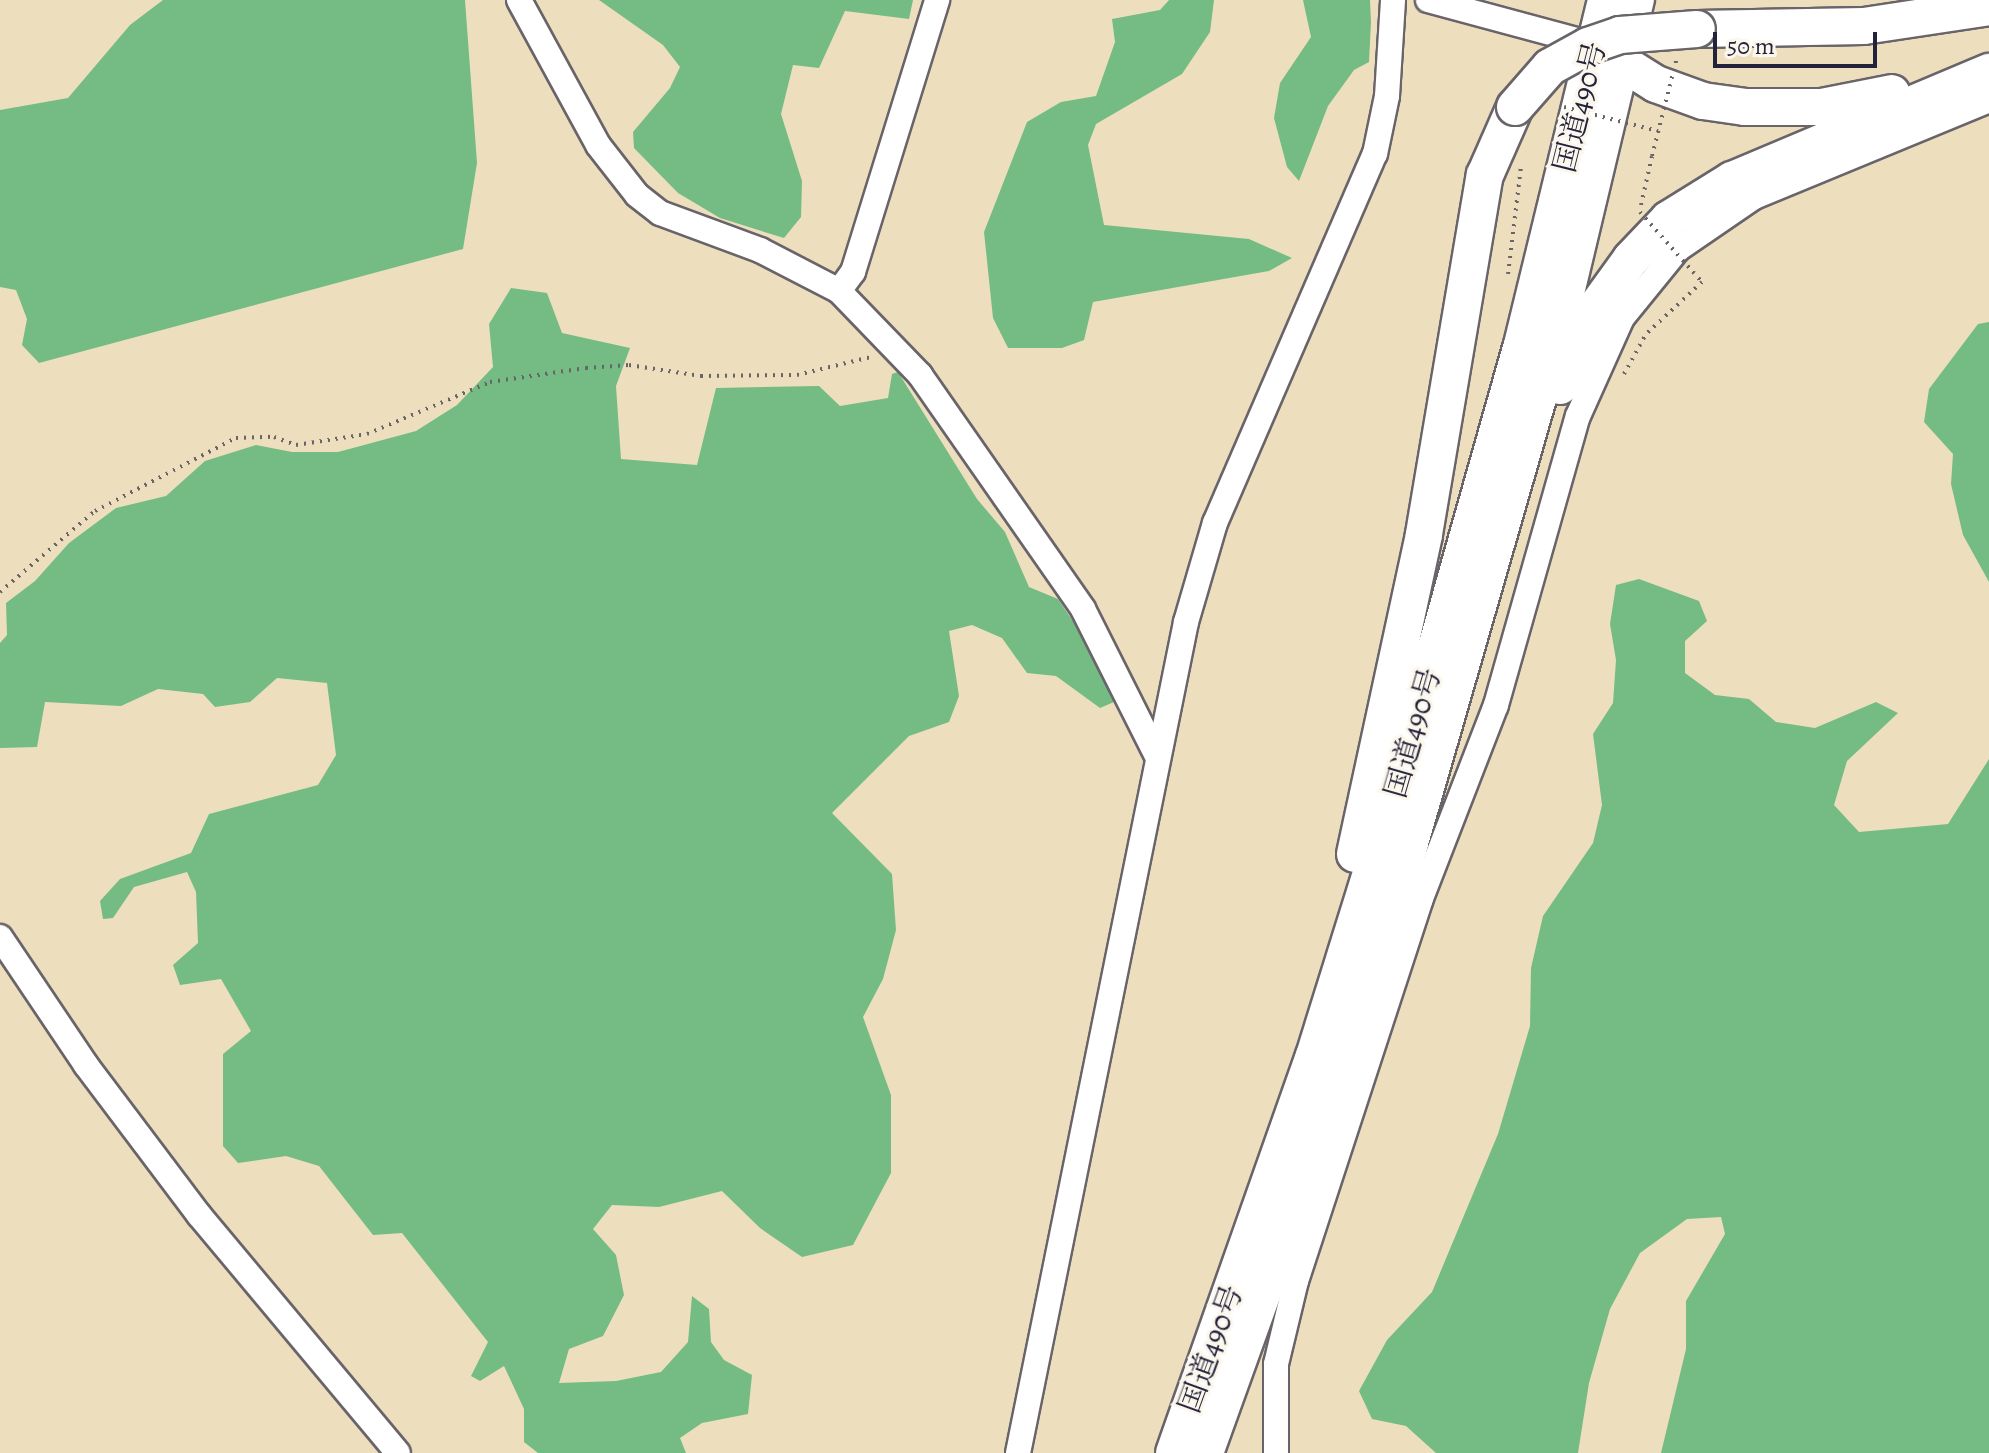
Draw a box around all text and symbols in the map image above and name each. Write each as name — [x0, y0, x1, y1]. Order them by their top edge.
scale bar — [1717, 16, 1881, 66]
text: 50 m — [1727, 30, 1775, 62]
street label: 国道490号 — [1546, 38, 1614, 176]
street label: 国道490号 — [1377, 664, 1449, 802]
street label: 国道490号 — [1171, 1280, 1251, 1418]

